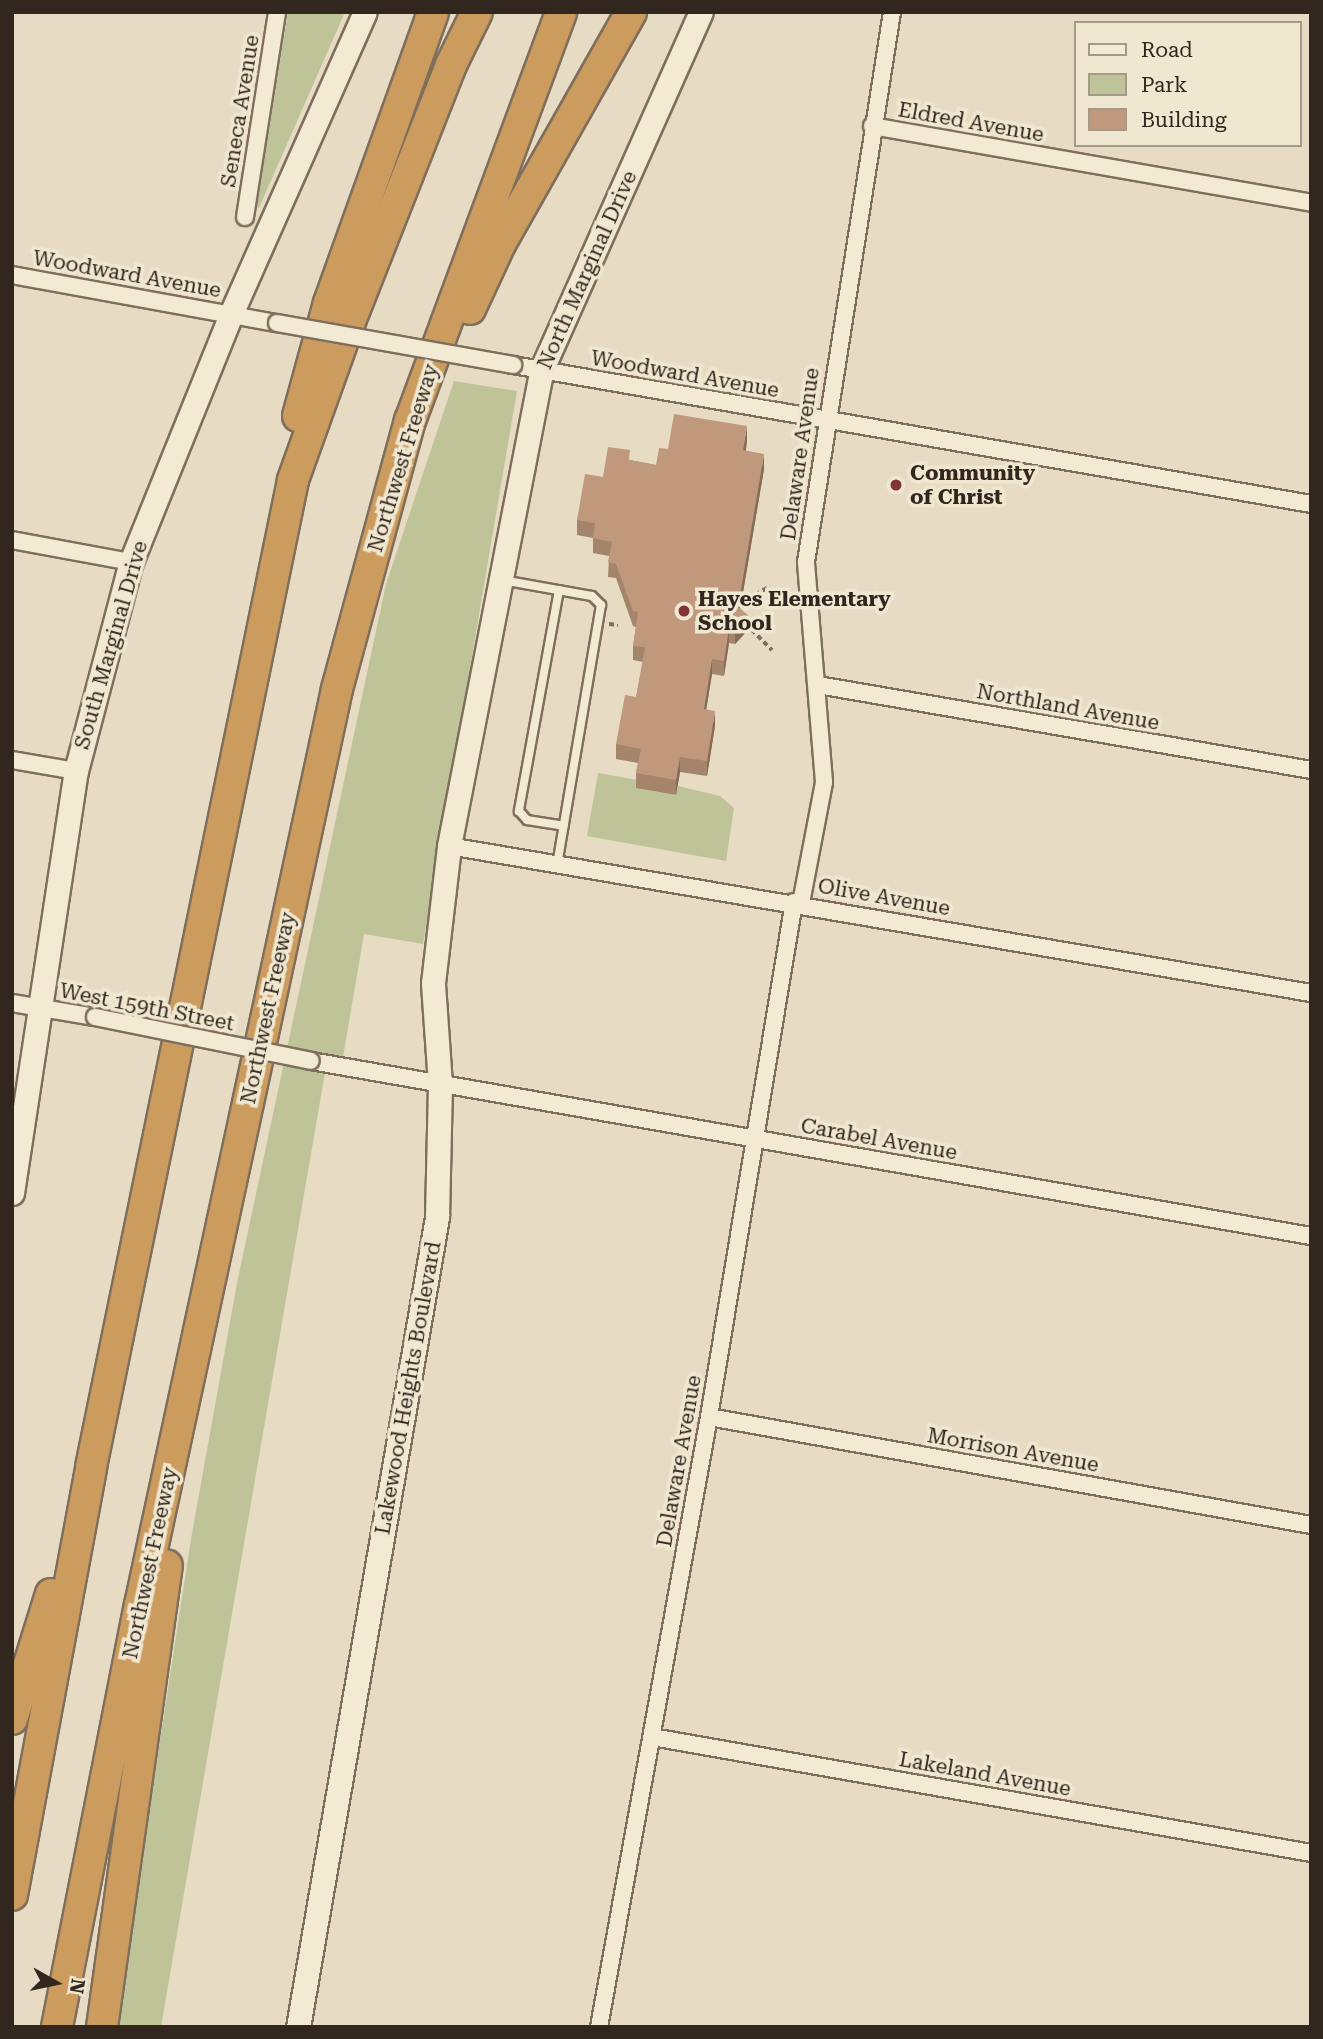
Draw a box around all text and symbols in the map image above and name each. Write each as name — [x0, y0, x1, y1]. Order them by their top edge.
legend — [1074, 21, 1302, 147]
street label: Seneca Avenue — [216, 33, 264, 189]
text: Road — [1141, 38, 1193, 62]
text: Park — [1141, 73, 1187, 97]
street label: Eldred Avenue — [896, 97, 1046, 147]
text: Building — [1141, 108, 1227, 132]
street label: North Marginal Drive — [532, 167, 642, 373]
street label: Woodward Avenue — [31, 245, 223, 303]
street label: Woodward Avenue — [589, 345, 781, 403]
street label: Northwest Freeway — [362, 361, 444, 555]
street label: Delaware Avenue — [775, 366, 825, 542]
place label: Community of Christ — [910, 460, 1035, 510]
marker: Community of Christ — [888, 477, 904, 493]
street label: South Marginal Drive — [69, 538, 153, 752]
place label: Hayes Elementary School — [698, 586, 891, 636]
marker: Hayes Elementary School — [676, 603, 692, 619]
street label: Northland Avenue — [975, 679, 1161, 735]
street label: Olive Avenue — [816, 873, 952, 921]
street label: Northwest Freeway — [235, 910, 301, 1106]
street label: West 159th Street — [58, 978, 236, 1036]
street label: Carabel Avenue — [799, 1113, 959, 1165]
street label: Lakewood Heights Boulevard — [370, 1239, 446, 1537]
street label: Delaware Avenue — [651, 1373, 707, 1549]
street label: Morrison Avenue — [925, 1423, 1101, 1477]
street label: Northwest Freeway — [117, 1465, 183, 1661]
street label: Lakeland Avenue — [897, 1746, 1073, 1802]
north arrow — [21, 1948, 91, 2018]
text: N — [65, 1977, 90, 1995]

